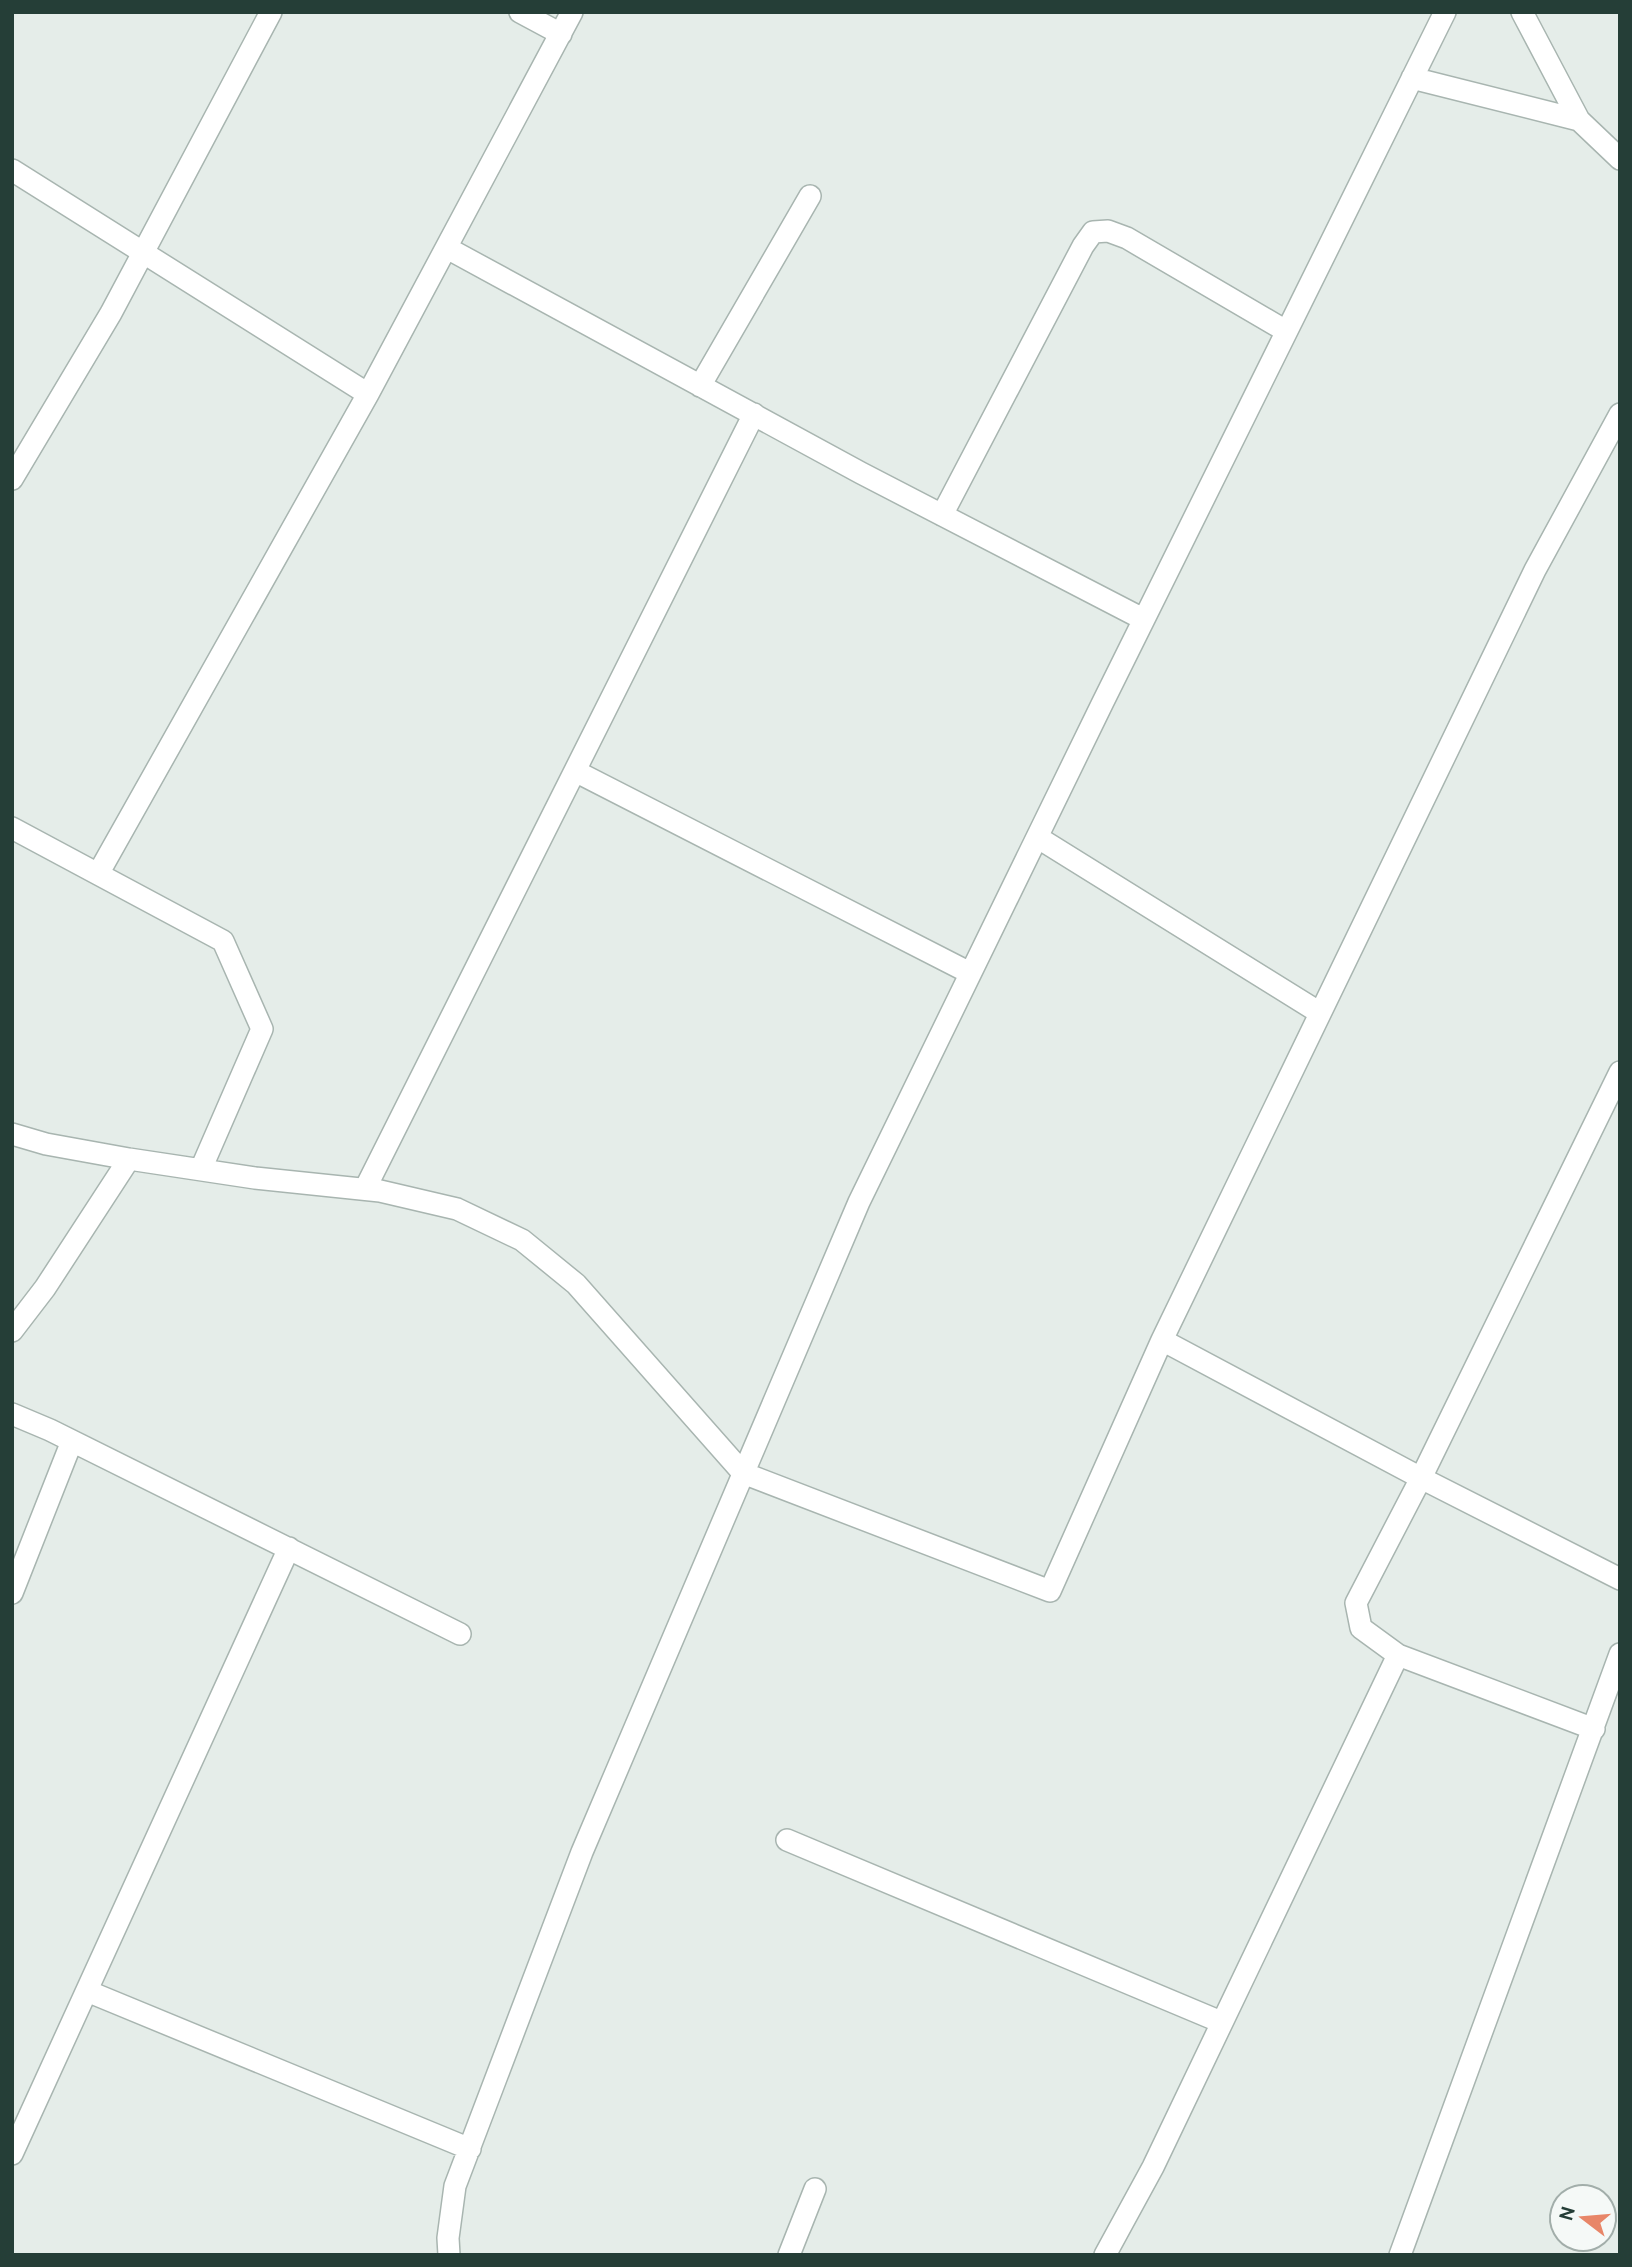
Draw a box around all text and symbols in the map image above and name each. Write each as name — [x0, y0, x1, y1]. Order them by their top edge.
north arrow — [1548, 2183, 1618, 2253]
text: N — [1554, 2204, 1580, 2223]

